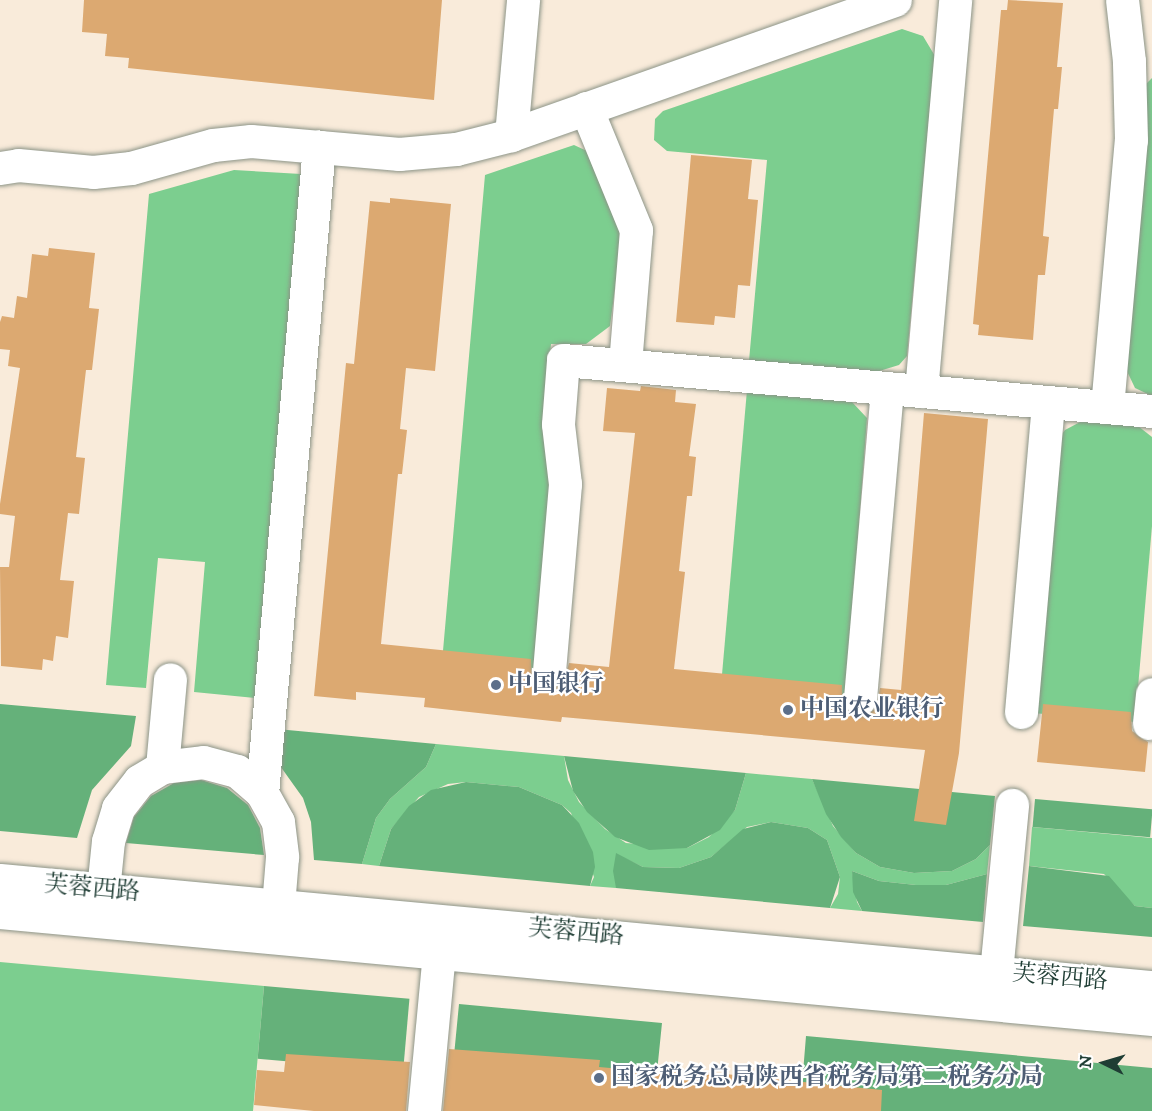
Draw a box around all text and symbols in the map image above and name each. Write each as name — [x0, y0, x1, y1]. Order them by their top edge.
place label: 中国银行 — [508, 671, 604, 699]
marker: 中国银行 — [489, 678, 503, 692]
place label: 中国农业银行 — [800, 696, 944, 724]
marker: 中国农业银行 — [781, 703, 795, 717]
street label: 芙蓉西路 — [43, 870, 141, 908]
street label: 芙蓉西路 — [527, 914, 625, 952]
street label: 芙蓉西路 — [1011, 959, 1109, 997]
north arrow — [1074, 1033, 1134, 1093]
text: N — [1076, 1054, 1097, 1069]
place label: 国家税务总局陕西省税务局第二税务分局 — [611, 1064, 1043, 1092]
marker: 国家税务总局陕西省税务局第二税务分局 — [592, 1071, 606, 1085]

